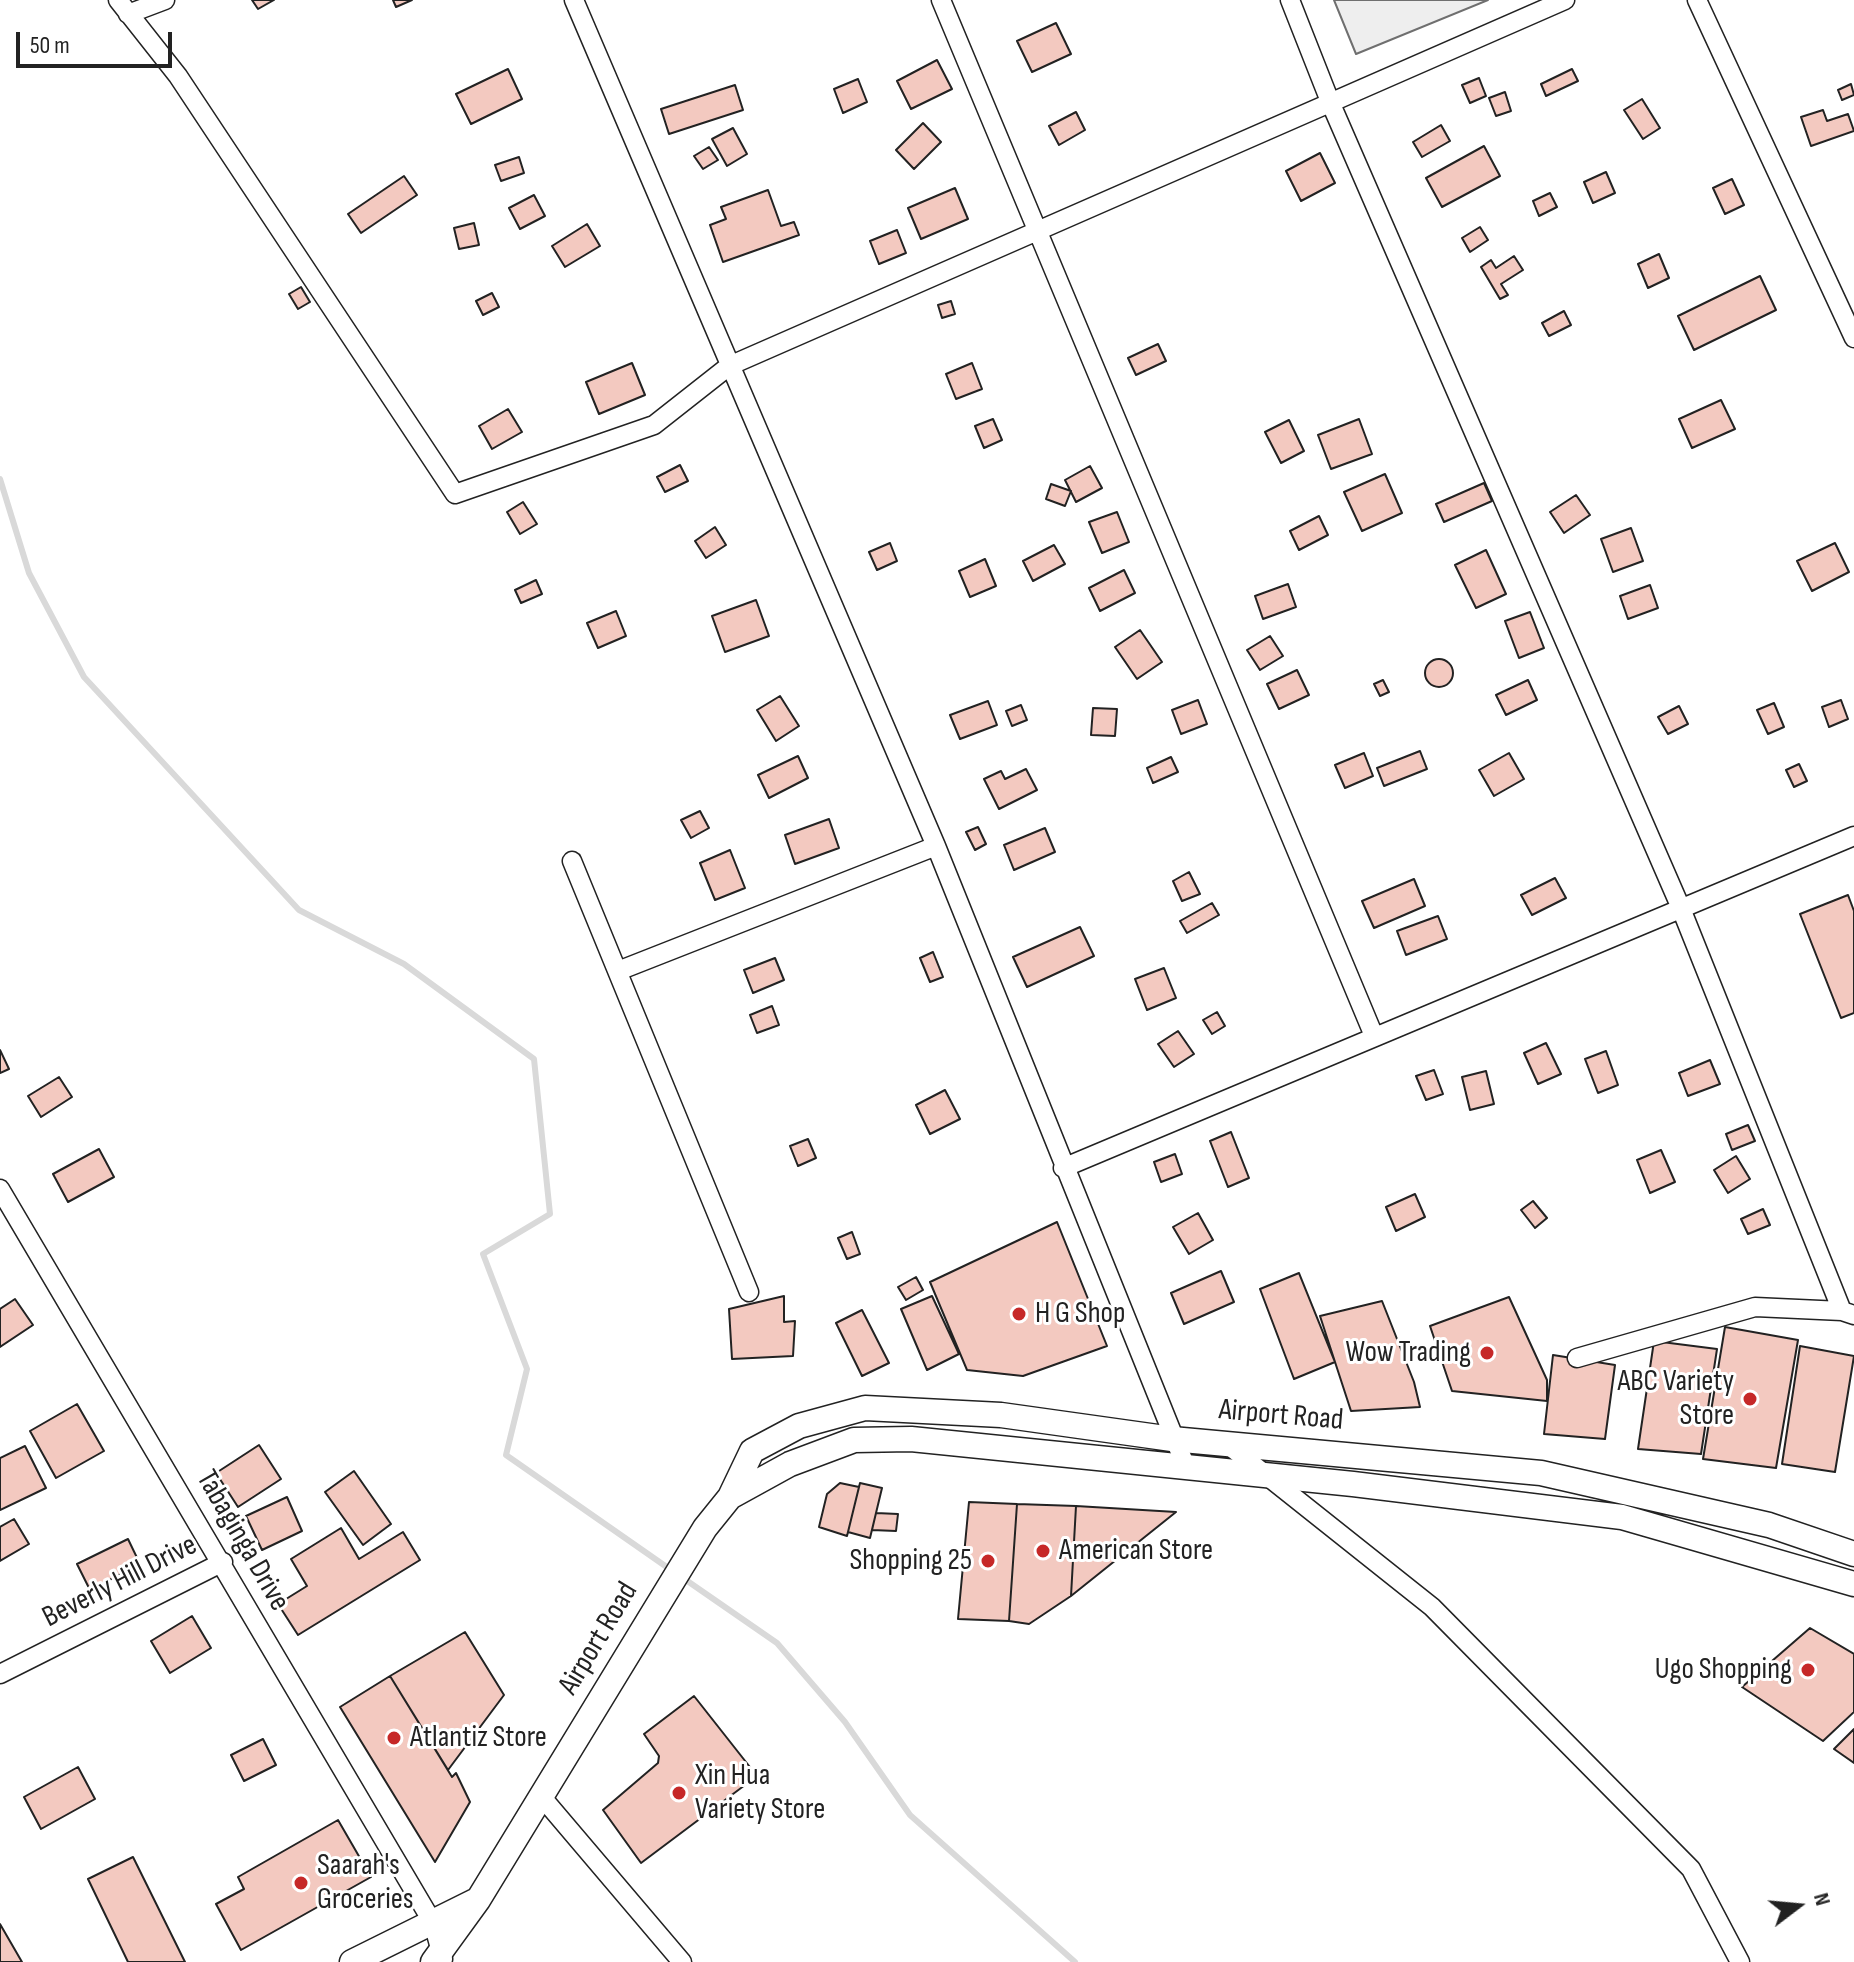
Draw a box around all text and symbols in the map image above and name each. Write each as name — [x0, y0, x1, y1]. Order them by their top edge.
scale bar — [20, 16, 176, 66]
text: 50 m — [30, 31, 70, 60]
place label: H G Shop — [1035, 1296, 1125, 1332]
marker: H G Shop — [1010, 1305, 1028, 1323]
place label: Wow Trading — [1346, 1335, 1471, 1371]
marker: Wow Trading — [1478, 1344, 1496, 1362]
place label: ABC Variety Store — [1617, 1364, 1734, 1434]
marker: ABC Variety Store — [1741, 1390, 1759, 1408]
street label: Airport Road — [1217, 1393, 1345, 1439]
street label: Tabaginga Drive — [187, 1464, 297, 1618]
street label: Beverly Hill Drive — [37, 1528, 203, 1636]
place label: American Store — [1059, 1533, 1213, 1569]
marker: American Store — [1034, 1542, 1052, 1560]
place label: Shopping 25 — [849, 1543, 972, 1579]
marker: Shopping 25 — [979, 1552, 997, 1570]
street label: Airport Road — [551, 1576, 647, 1702]
place label: Ugo Shopping — [1655, 1652, 1792, 1688]
marker: Ugo Shopping — [1799, 1661, 1817, 1679]
place label: Atlantiz Store — [410, 1720, 547, 1756]
marker: Atlantiz Store — [385, 1729, 403, 1747]
place label: Xin Hua Variety Store — [695, 1758, 825, 1828]
marker: Xin Hua Variety Store — [670, 1784, 688, 1802]
place label: Saarah's Groceries — [317, 1848, 414, 1918]
north arrow — [1758, 1866, 1838, 1946]
marker: Saarah's Groceries — [292, 1874, 310, 1892]
text: N — [1807, 1890, 1836, 1909]

